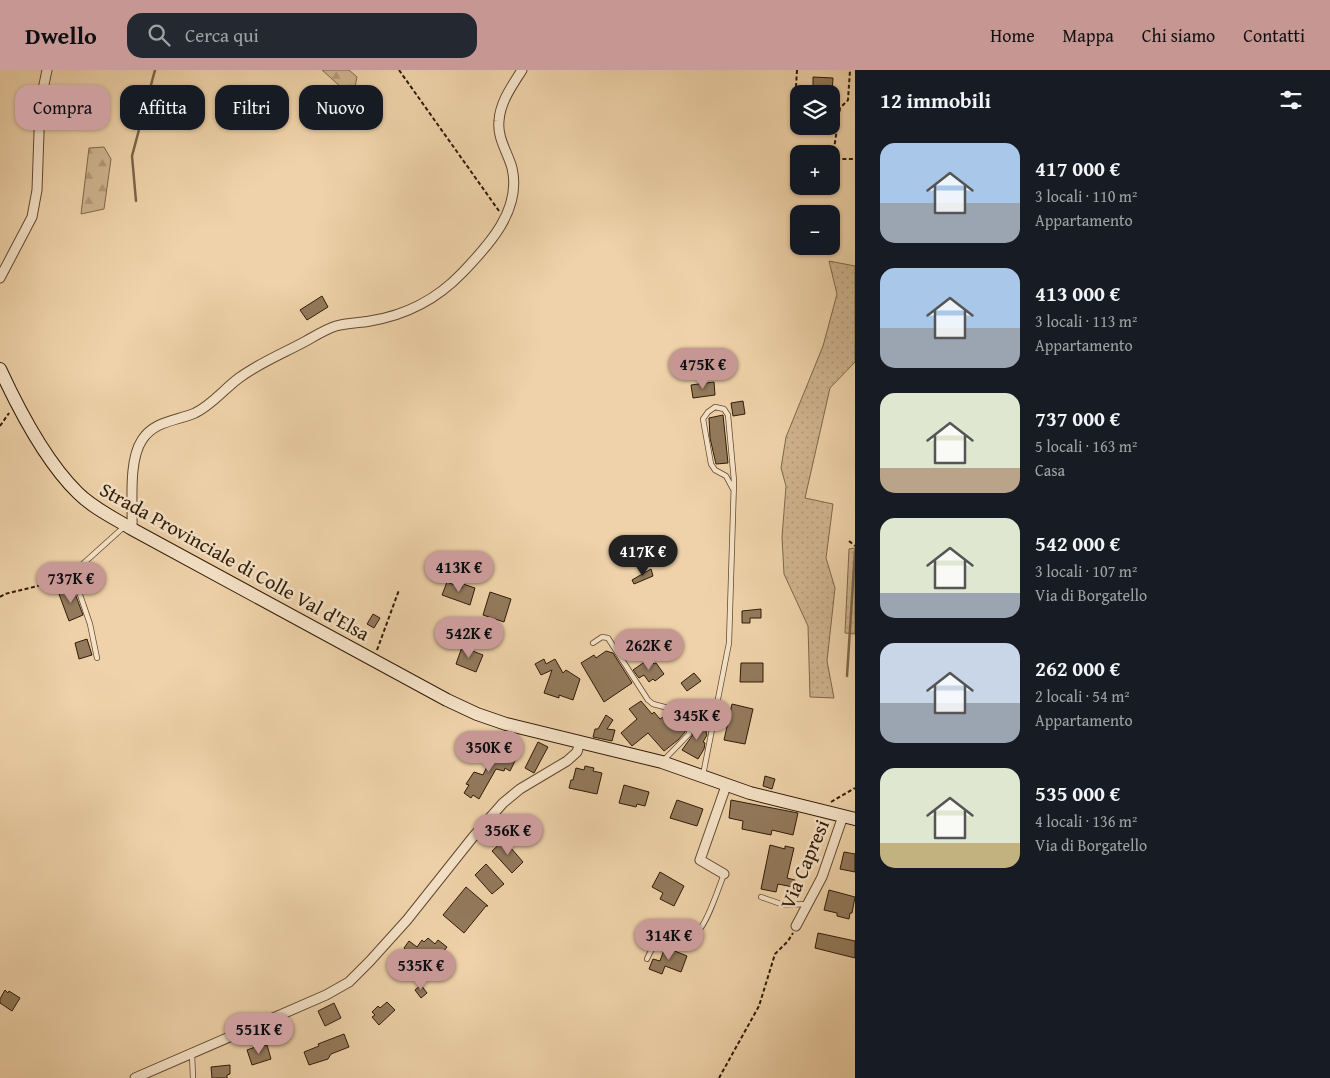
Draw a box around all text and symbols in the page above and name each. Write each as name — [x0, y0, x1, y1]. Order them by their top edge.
search box — [127, 13, 477, 58]
text: Dwello — [25, 18, 97, 53]
icon: search — [145, 21, 173, 49]
text: Cerca qui — [185, 21, 259, 49]
text: Home — [990, 22, 1035, 49]
text: Mappa — [1063, 22, 1114, 49]
text: Chi siamo — [1142, 22, 1215, 49]
text: Contatti — [1243, 22, 1305, 49]
chip: Compra — [15, 85, 110, 130]
chip: Affitta — [120, 85, 205, 130]
chip: Filtri — [215, 85, 289, 130]
chip: Nuovo — [299, 85, 383, 130]
map controls — [790, 85, 840, 255]
button: layers — [790, 85, 840, 135]
text: 12 immobili — [880, 85, 991, 116]
icon: filters — [1277, 86, 1305, 114]
button: + — [790, 145, 840, 195]
text: 417 000 € — [1035, 153, 1120, 184]
icon: home — [920, 163, 980, 223]
text: 3 locali · 110 m² — [1035, 184, 1137, 208]
button: − — [790, 205, 840, 255]
text: Appartamento — [1035, 208, 1133, 232]
text: 413 000 € — [1035, 278, 1120, 309]
icon: home — [920, 288, 980, 348]
text: 3 locali · 113 m² — [1035, 309, 1137, 333]
text: Appartamento — [1035, 333, 1133, 357]
pin: 475K € — [662, 348, 744, 390]
text: 475K € — [680, 352, 726, 376]
text: 737 000 € — [1035, 403, 1120, 434]
icon: home — [920, 413, 980, 473]
text: 5 locali · 163 m² — [1035, 434, 1137, 458]
text: Casa — [1035, 458, 1065, 482]
street label: Strada Provinciale di Colle Val d'Elsa — [95, 474, 376, 648]
text: 542 000 € — [1035, 528, 1120, 559]
pin: 417K € — [602, 534, 684, 577]
icon: home — [920, 538, 980, 598]
text: 417K € — [620, 539, 666, 563]
pin: 413K € — [418, 550, 500, 593]
text: 413K € — [436, 555, 482, 579]
text: 3 locali · 107 m² — [1035, 559, 1137, 583]
pin: 737K € — [30, 562, 112, 604]
text: 737K € — [48, 566, 94, 590]
text: Via di Borgatello — [1035, 583, 1147, 607]
pin: 542K € — [428, 616, 510, 659]
text: 542K € — [446, 621, 492, 645]
pin: 262K € — [608, 628, 690, 671]
text: 262K € — [626, 633, 672, 657]
text: 262 000 € — [1035, 653, 1120, 684]
icon: home — [920, 663, 980, 723]
text: 2 locali · 54 m² — [1035, 684, 1130, 708]
pin: 345K € — [656, 698, 738, 741]
text: 345K € — [674, 703, 720, 727]
text: Appartamento — [1035, 708, 1133, 732]
pin: 350K € — [448, 730, 530, 773]
text: 350K € — [466, 735, 512, 759]
text: 535 000 € — [1035, 778, 1120, 809]
icon: home — [920, 788, 980, 848]
text: 4 locali · 136 m² — [1035, 809, 1137, 833]
pin: 356K € — [467, 814, 549, 856]
street label: Via Capresi — [772, 814, 836, 913]
text: 356K € — [485, 818, 531, 842]
text: Via di Borgatello — [1035, 833, 1147, 857]
pin: 314K € — [628, 918, 710, 961]
text: 314K € — [646, 923, 692, 947]
pin: 535K € — [380, 948, 462, 991]
text: 535K € — [398, 953, 444, 977]
pin: 551K € — [218, 1012, 300, 1055]
text: 551K € — [236, 1017, 282, 1041]

